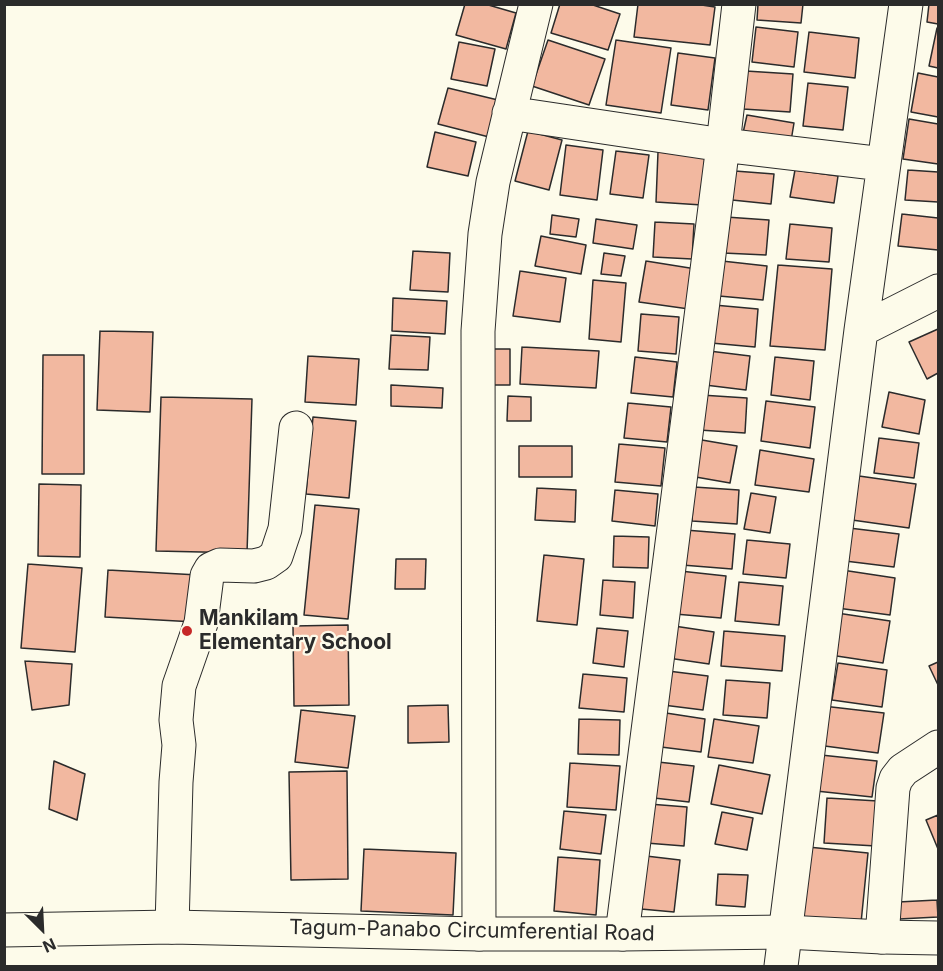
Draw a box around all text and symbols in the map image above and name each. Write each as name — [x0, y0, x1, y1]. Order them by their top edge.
place label: Mankilam Elementary School — [199, 606, 392, 656]
marker: Mankilam Elementary School — [180, 624, 194, 638]
north arrow — [12, 899, 72, 959]
street label: Tagum-Panabo Circumferential Road — [289, 915, 655, 947]
text: N — [40, 934, 59, 957]

